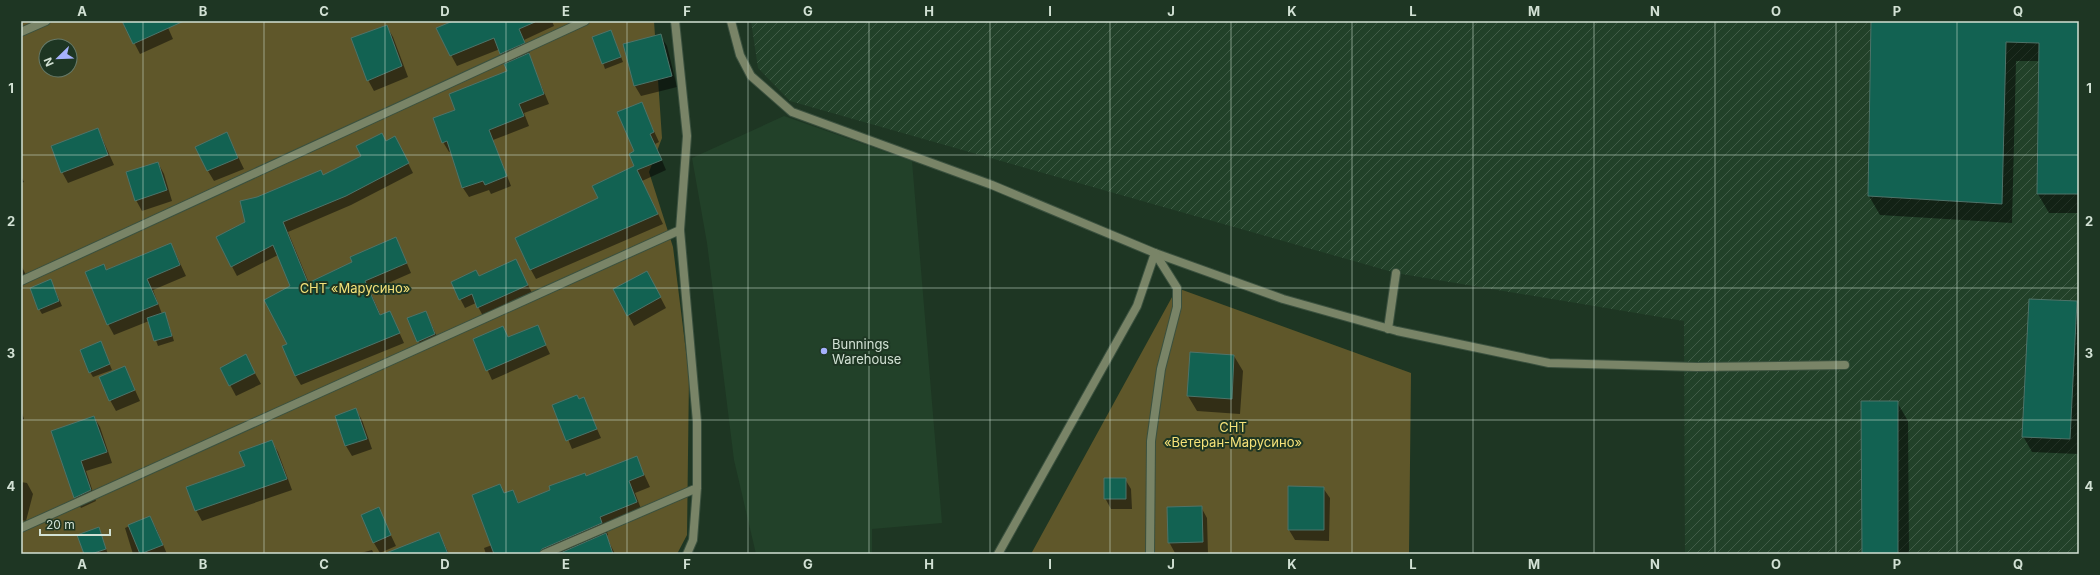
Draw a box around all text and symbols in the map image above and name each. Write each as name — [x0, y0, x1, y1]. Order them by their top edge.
text: A — [77, 3, 87, 19]
text: B — [199, 3, 208, 19]
text: C — [319, 3, 329, 19]
text: D — [440, 3, 450, 19]
text: E — [562, 3, 570, 19]
text: F — [683, 3, 691, 19]
text: G — [803, 3, 813, 19]
text: H — [924, 3, 934, 19]
text: I — [1048, 3, 1052, 19]
text: J — [1167, 3, 1175, 19]
text: K — [1287, 3, 1297, 19]
text: L — [1409, 3, 1417, 19]
text: M — [1528, 3, 1540, 19]
text: N — [1650, 3, 1660, 19]
text: O — [1771, 3, 1781, 19]
text: P — [1893, 3, 1901, 19]
text: Q — [2013, 3, 2023, 19]
north arrow — [38, 38, 78, 78]
text: N — [41, 55, 57, 69]
text: 1 — [8, 80, 14, 96]
text: 1 — [2086, 80, 2092, 96]
text: 2 — [7, 213, 15, 229]
text: 2 — [2085, 213, 2093, 229]
park label: СНТ «Марусино» — [300, 280, 410, 296]
place label: Bunnings Warehouse — [832, 336, 901, 367]
text: 3 — [7, 345, 15, 361]
text: 3 — [2085, 345, 2093, 361]
marker: Bunnings Warehouse — [819, 346, 829, 356]
park label: СНТ «Ветеран-Марусино» — [1164, 419, 1302, 450]
text: 4 — [7, 478, 16, 494]
text: 4 — [2085, 478, 2094, 494]
scale bar — [40, 511, 110, 537]
text: 20 m — [46, 517, 75, 532]
text: A — [77, 556, 87, 572]
text: B — [199, 556, 208, 572]
text: C — [319, 556, 329, 572]
text: D — [440, 556, 450, 572]
text: E — [562, 556, 570, 572]
text: F — [683, 556, 691, 572]
text: G — [803, 556, 813, 572]
text: H — [924, 556, 934, 572]
text: I — [1048, 556, 1052, 572]
text: J — [1167, 556, 1175, 572]
text: K — [1287, 556, 1297, 572]
text: L — [1409, 556, 1417, 572]
text: M — [1528, 556, 1540, 572]
text: N — [1650, 556, 1660, 572]
text: O — [1771, 556, 1781, 572]
text: P — [1893, 556, 1901, 572]
text: Q — [2013, 556, 2023, 572]

